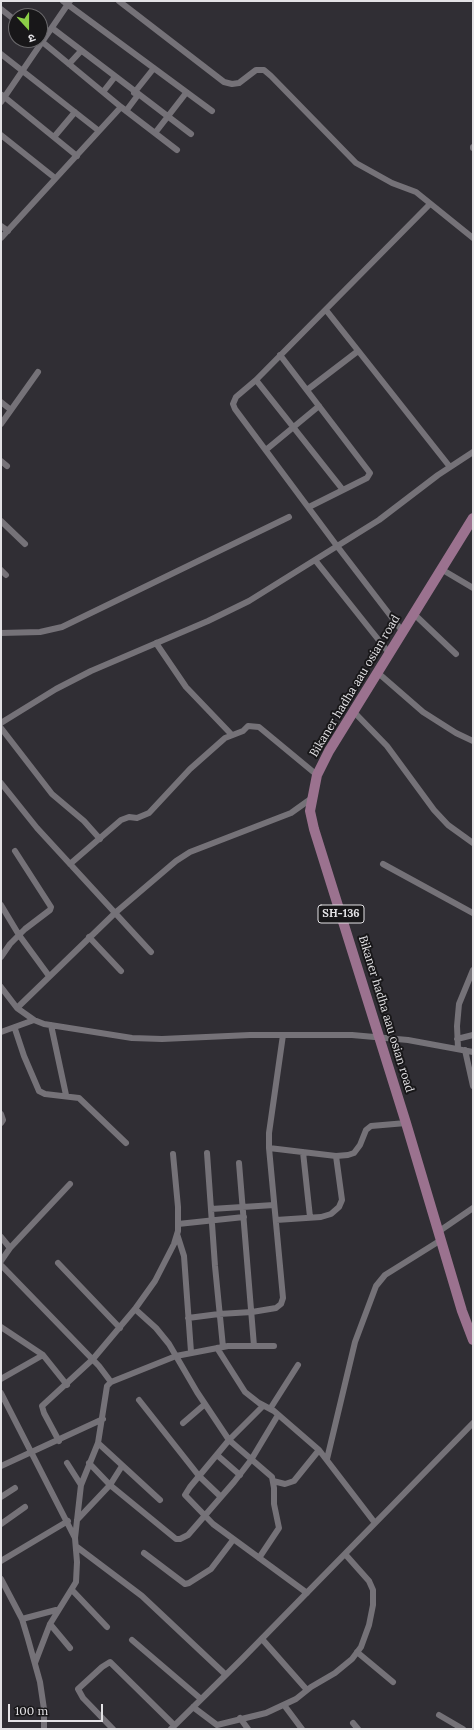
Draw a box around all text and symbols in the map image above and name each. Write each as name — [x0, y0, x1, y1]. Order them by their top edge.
north arrow — [8, 8, 48, 48]
text: उ — [26, 31, 37, 46]
street label: Bikaner hadha aau osian road — [307, 612, 403, 760]
road number: SH-136 — [318, 905, 364, 923]
street label: Bikaner hadha aau osian road — [355, 934, 417, 1094]
scale bar — [10, 1696, 105, 1722]
text: 100 m — [15, 1703, 48, 1718]

